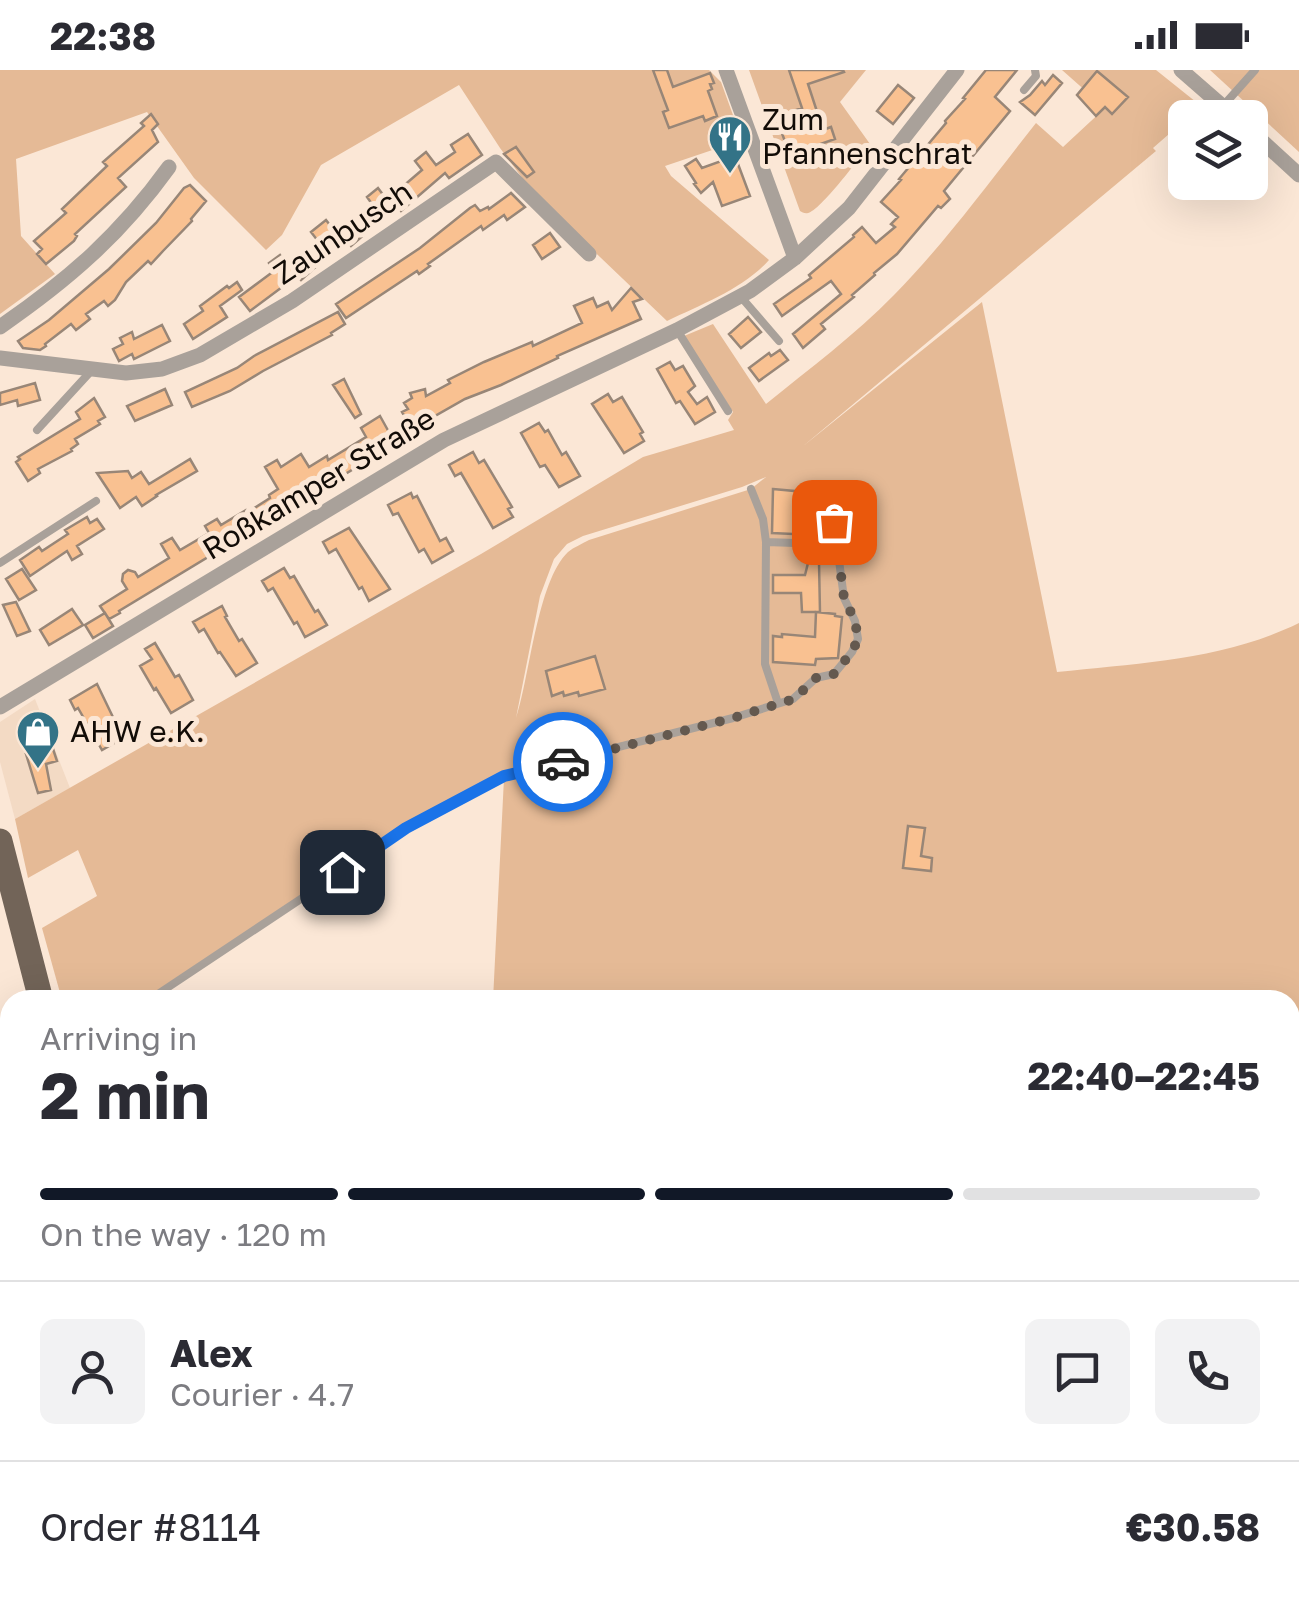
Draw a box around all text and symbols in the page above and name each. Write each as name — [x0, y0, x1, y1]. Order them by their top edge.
text: 22:38 — [50, 13, 156, 58]
map controls — [1168, 100, 1268, 200]
button: layers — [1168, 100, 1268, 200]
place label: Zum Pfannenschrat — [762, 101, 973, 171]
restaurant icon: Zum Pfannenschrat — [707, 114, 753, 175]
street label: Zaunbusch — [267, 173, 418, 292]
street label: Roßkamper Straße — [196, 400, 441, 567]
pin — [792, 480, 877, 565]
icon: bag — [807, 495, 862, 550]
shop icon: AHW e.K. — [15, 709, 61, 770]
courier — [513, 712, 613, 812]
place label: AHW e.K. — [70, 713, 205, 749]
icon: car — [536, 735, 591, 790]
pin — [300, 830, 385, 915]
icon: home — [315, 845, 370, 900]
text: Arriving in — [40, 1019, 197, 1057]
text: 22:40–22:45 — [1027, 1053, 1260, 1098]
text: 2 min — [40, 1055, 210, 1133]
text: On the way · 120 m — [40, 1215, 327, 1253]
button: person — [40, 1319, 145, 1424]
button: chat — [1025, 1319, 1130, 1424]
button: phone — [1155, 1319, 1260, 1424]
text: Alex — [170, 1330, 253, 1375]
text: Courier · 4.7 — [170, 1375, 354, 1413]
text: Order #8114 — [40, 1504, 261, 1549]
text: €30.58 — [1126, 1504, 1260, 1549]

